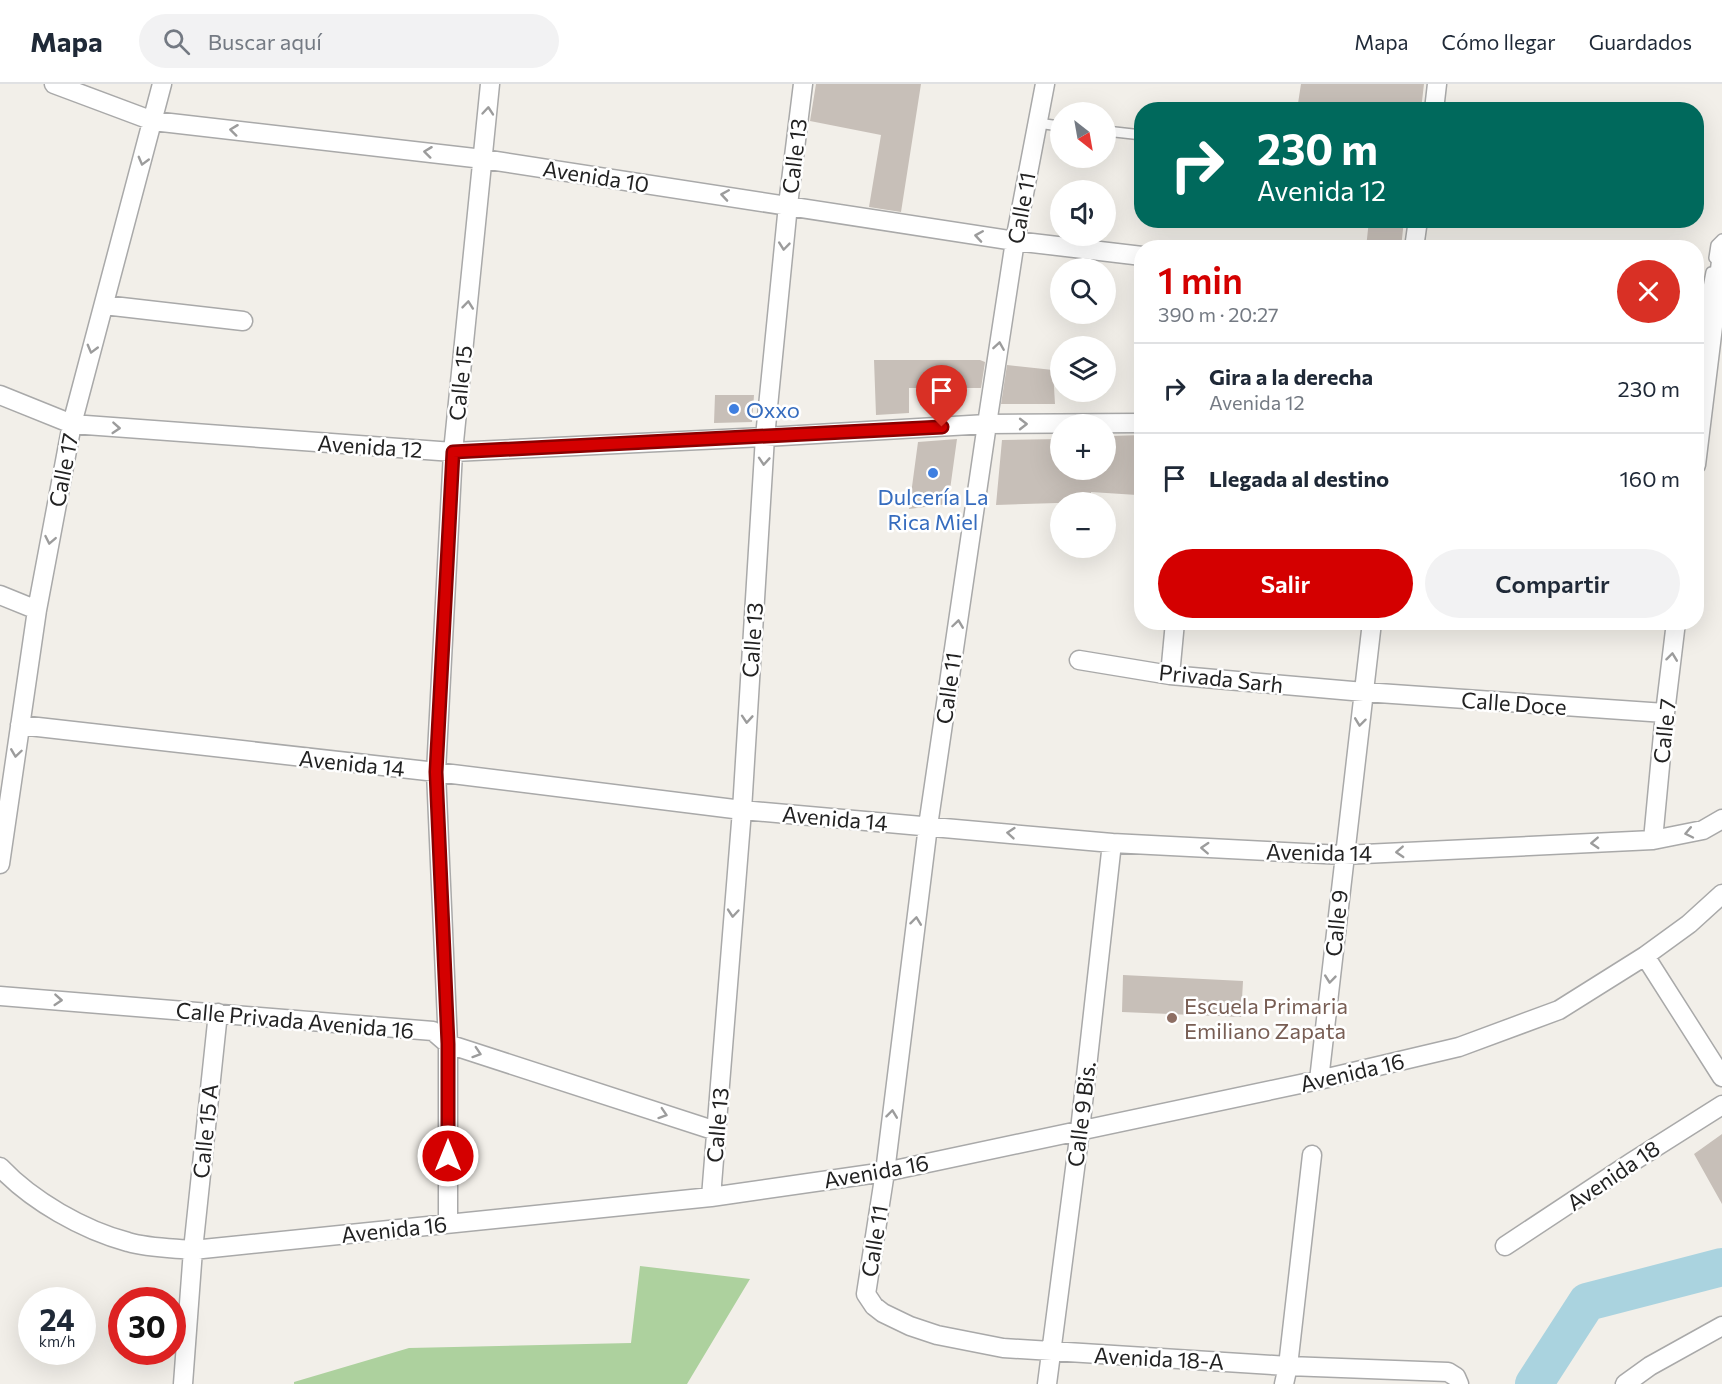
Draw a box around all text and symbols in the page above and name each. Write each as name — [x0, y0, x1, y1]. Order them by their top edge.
search box — [139, 14, 559, 68]
text: Mapa — [30, 24, 103, 58]
icon: search — [160, 25, 193, 58]
text: Buscar aquí — [208, 28, 322, 55]
text: Mapa — [1354, 29, 1409, 54]
text: Cómo llegar — [1442, 29, 1556, 54]
text: Guardados — [1589, 29, 1692, 54]
north arrow — [1050, 102, 1116, 168]
map controls — [1050, 102, 1116, 558]
one-way arrow — [481, 107, 494, 116]
street label: Calle 13 — [776, 117, 812, 195]
text: 230 m — [1257, 122, 1378, 174]
one-way arrow — [229, 125, 238, 137]
icon: right — [1158, 126, 1236, 204]
one-way arrow — [423, 147, 432, 159]
street label: Avenida 10 — [541, 154, 651, 198]
one-way arrow — [137, 156, 150, 166]
street label: Calle 11 — [1001, 170, 1041, 246]
text: Avenida 12 — [1257, 174, 1386, 207]
button: sound — [1050, 180, 1116, 246]
one-way arrow — [720, 190, 729, 202]
one-way arrow — [975, 230, 984, 242]
one-way arrow — [778, 242, 791, 251]
text: 1 min — [1158, 257, 1243, 301]
button: search — [1050, 258, 1116, 324]
button: close — [1617, 260, 1680, 323]
one-way arrow — [461, 300, 474, 310]
text: 390 m · 20:27 — [1158, 302, 1279, 326]
button: layers — [1050, 336, 1116, 402]
one-way arrow — [992, 341, 1005, 351]
one-way arrow — [87, 344, 99, 354]
street label: Calle 15 — [443, 344, 477, 422]
text: Gira a la derecha — [1209, 363, 1373, 390]
pin — [916, 365, 967, 427]
icon: right — [1158, 372, 1191, 405]
icon: arrive — [925, 374, 958, 407]
text: 230 m — [1617, 375, 1680, 402]
text: Avenida 12 — [1209, 390, 1305, 414]
place label: Oxxo — [746, 396, 800, 423]
marker: Oxxo — [727, 402, 741, 416]
button: + — [1050, 414, 1116, 480]
one-way arrow — [1019, 418, 1028, 430]
one-way arrow — [111, 421, 120, 434]
street label: Avenida 12 — [317, 429, 423, 463]
street label: Calle 17 — [43, 431, 83, 509]
one-way arrow — [758, 457, 771, 466]
icon: arrive — [1158, 462, 1191, 495]
text: Llegada al destino — [1209, 465, 1389, 492]
text: 160 m — [1619, 465, 1680, 492]
marker: Dulcería La Rica Miel — [926, 466, 940, 480]
place label: Dulcería La Rica Miel — [878, 483, 988, 535]
button: − — [1050, 492, 1116, 558]
one-way arrow — [44, 534, 57, 544]
button: Salir — [1158, 549, 1413, 618]
button: Compartir — [1425, 549, 1680, 618]
street label: Calle 13 — [736, 601, 768, 679]
one-way arrow — [951, 619, 963, 628]
street label: Calle 11 — [930, 650, 966, 726]
one-way arrow — [1665, 652, 1678, 661]
street label: Privada Sarh — [1157, 658, 1285, 698]
street label: Calle Doce — [1460, 686, 1568, 720]
street label: Calle 7 — [1647, 697, 1681, 765]
one-way arrow — [741, 714, 754, 723]
one-way arrow — [1355, 718, 1367, 727]
street label: Avenida 14 — [298, 744, 406, 782]
one-way arrow — [10, 748, 22, 758]
street label: Avenida 14 — [781, 800, 889, 836]
one-way arrow — [1684, 826, 1694, 839]
one-way arrow — [1006, 827, 1015, 840]
one-way arrow — [1590, 836, 1599, 849]
street label: Avenida 14 — [1266, 838, 1372, 866]
one-way arrow — [1201, 841, 1210, 854]
one-way arrow — [1395, 846, 1404, 859]
street label: Calle 9 — [1319, 888, 1353, 958]
one-way arrow — [727, 909, 740, 918]
one-way arrow — [910, 916, 922, 925]
one-way arrow — [1324, 974, 1337, 983]
place label: Escuela Primaria Emiliano Zapata — [1184, 992, 1348, 1044]
one-way arrow — [54, 994, 63, 1007]
street label: Calle Privada Avenida 16 — [175, 996, 415, 1044]
marker: Escuela Primaria Emiliano Zapata — [1165, 1011, 1179, 1025]
one-way arrow — [471, 1046, 482, 1058]
street label: Avenida 16 — [1297, 1047, 1407, 1097]
street label: Calle 9 Bis. — [1061, 1060, 1101, 1168]
street label: Calle 15 A — [187, 1082, 223, 1180]
street label: Calle 13 — [700, 1086, 734, 1164]
one-way arrow — [657, 1106, 668, 1119]
one-way arrow — [885, 1110, 898, 1119]
position arrow — [416, 1124, 480, 1188]
street label: Avenida 18 — [1561, 1134, 1665, 1216]
street label: Avenida 16 — [821, 1148, 931, 1194]
street label: Calle 11 — [855, 1203, 893, 1279]
street label: Avenida 16 — [340, 1210, 448, 1248]
speed limit sign: 30 — [108, 1287, 186, 1365]
text: 24 — [39, 1300, 75, 1337]
text: km/h — [39, 1332, 75, 1350]
street label: Avenida 18-A — [1093, 1341, 1225, 1375]

